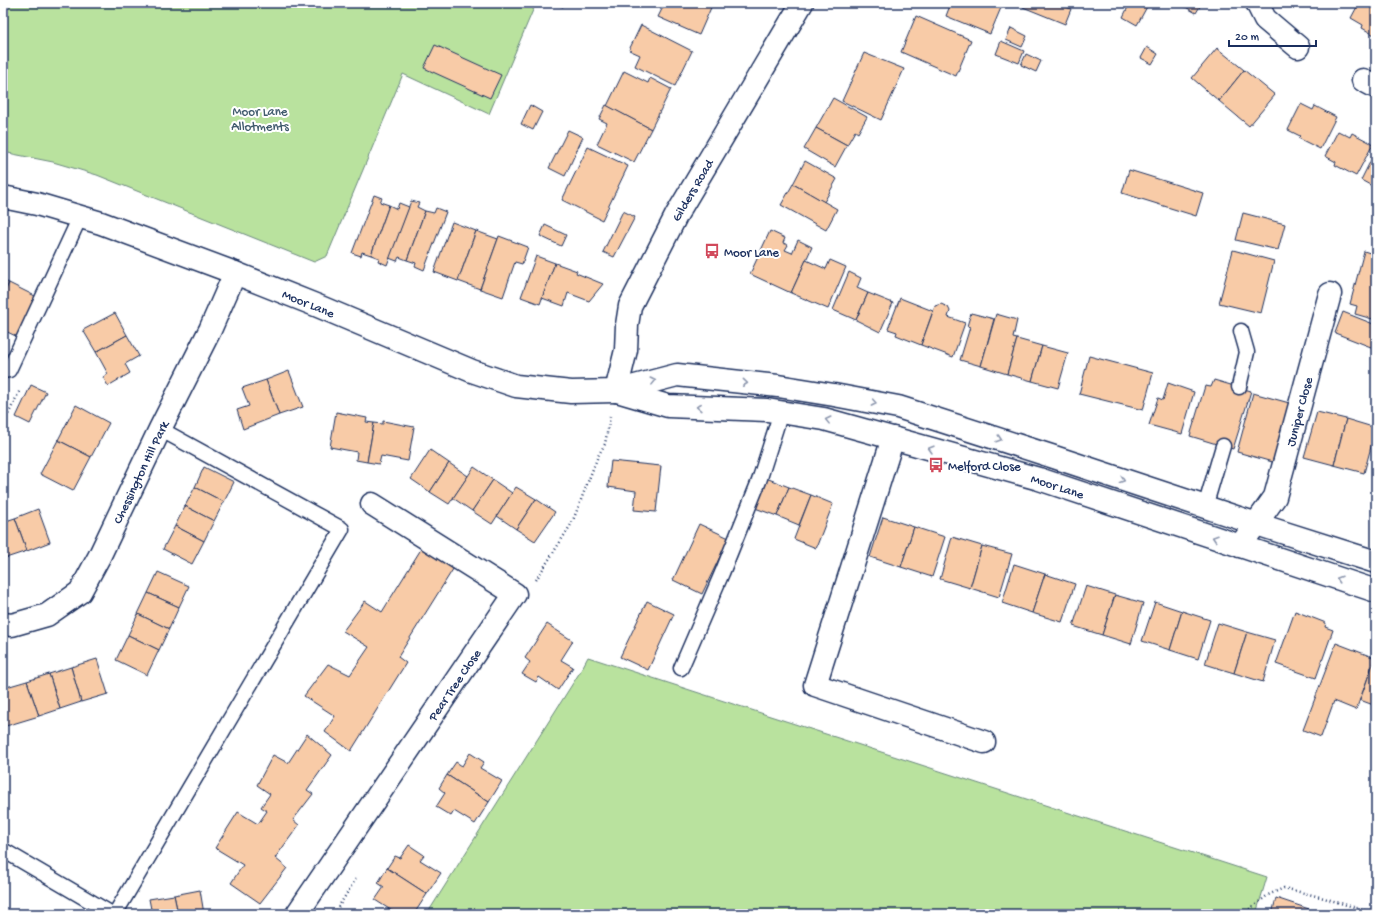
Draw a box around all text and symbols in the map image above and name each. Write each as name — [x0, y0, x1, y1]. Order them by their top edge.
scale bar — [1229, 22, 1316, 48]
text: 20 m — [1235, 31, 1260, 45]
park label: Moor Lane Allotments — [231, 105, 290, 135]
street label: Gilders Road — [670, 156, 718, 224]
bus stop icon: Moor Lane — [703, 242, 721, 260]
place label: Moor Lane — [724, 246, 779, 261]
street label: Moor Lane — [280, 288, 337, 322]
street label: Juniper Close — [1284, 375, 1317, 448]
one-way arrow — [650, 378, 657, 386]
one-way arrow — [742, 378, 748, 387]
one-way arrow — [871, 398, 877, 406]
one-way arrow — [696, 403, 702, 411]
one-way arrow — [825, 417, 832, 425]
street label: Chessington Hill Park — [111, 418, 173, 527]
one-way arrow — [995, 434, 1002, 443]
one-way arrow — [928, 445, 935, 454]
bus stop icon: Melford Close — [927, 456, 945, 474]
place label: Melford Close — [948, 460, 1021, 475]
street label: Moor Lane — [1029, 472, 1086, 504]
one-way arrow — [1118, 475, 1125, 483]
one-way arrow — [1212, 534, 1219, 543]
one-way arrow — [1336, 575, 1343, 584]
street label: Pear Tree Close — [425, 647, 485, 725]

